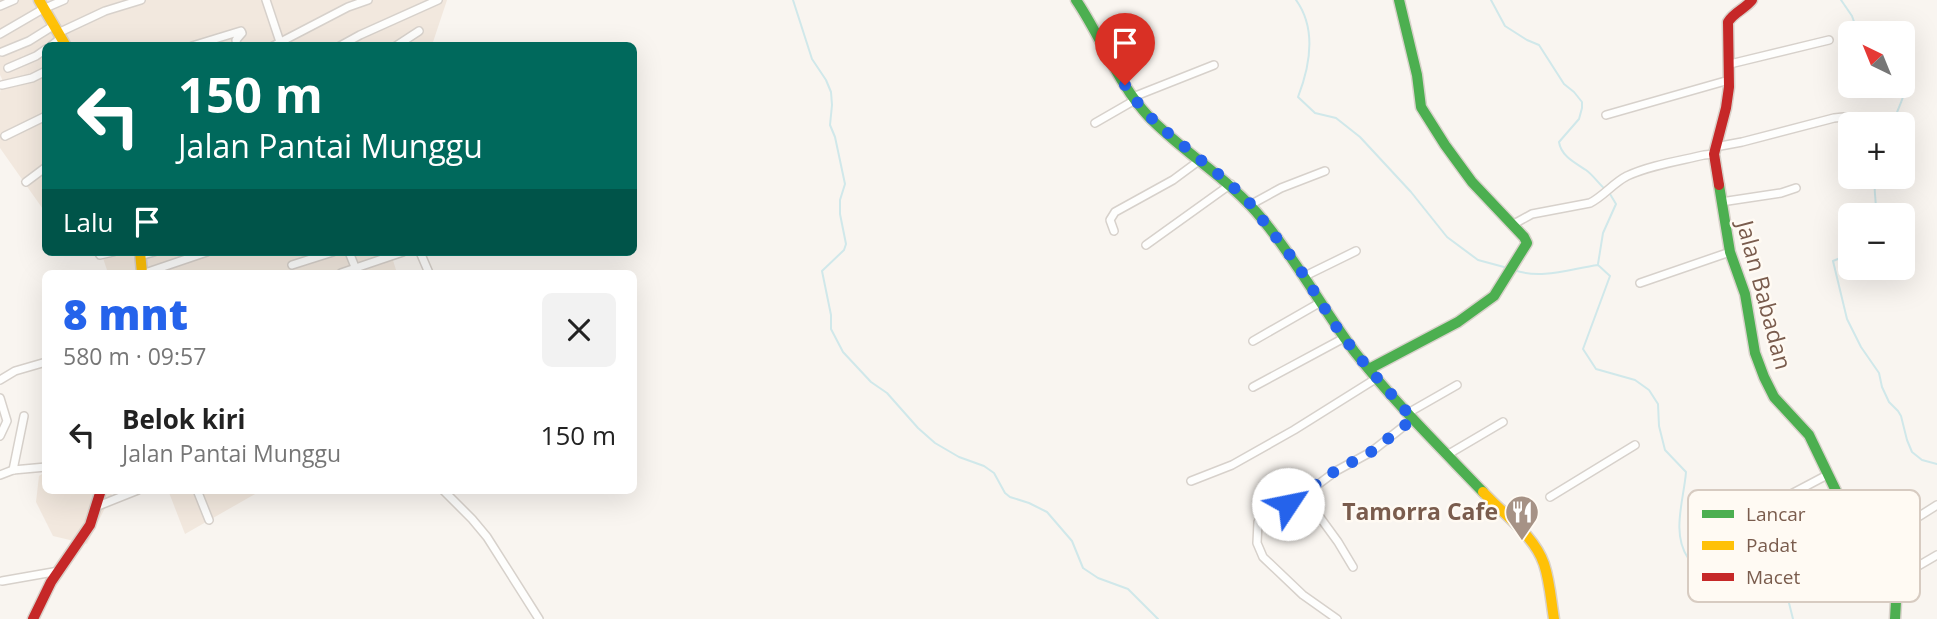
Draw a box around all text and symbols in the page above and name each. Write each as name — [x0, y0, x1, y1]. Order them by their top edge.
pin — [1095, 13, 1155, 85]
north arrow — [1838, 21, 1914, 98]
map controls — [1838, 21, 1915, 280]
icon: arrive — [1106, 24, 1144, 62]
text: 150 m — [178, 61, 323, 127]
icon: left — [63, 70, 154, 161]
button: + — [1838, 112, 1915, 189]
text: Jalan Pantai Munggu — [178, 124, 483, 167]
icon: arrive — [128, 203, 166, 241]
button: − — [1838, 203, 1915, 280]
text: Lalu — [63, 204, 114, 240]
street label: Jalan Babadan — [1729, 215, 1800, 373]
text: 8 mnt — [63, 285, 188, 342]
button: close — [542, 293, 616, 367]
text: 580 m · 09:57 — [63, 340, 206, 372]
text: Belok kiri — [122, 401, 246, 437]
icon: left — [63, 416, 101, 454]
text: 150 m — [541, 417, 616, 453]
text: Jalan Pantai Munggu — [122, 437, 341, 469]
position arrow — [1251, 467, 1325, 541]
legend — [1688, 490, 1920, 602]
restaurant icon: Tamorra Cafe — [1503, 493, 1541, 542]
place label: Tamorra Cafe — [1342, 495, 1498, 527]
text: Lancar — [1746, 501, 1806, 527]
text: Padat — [1746, 532, 1797, 558]
text: Macet — [1746, 564, 1800, 590]

